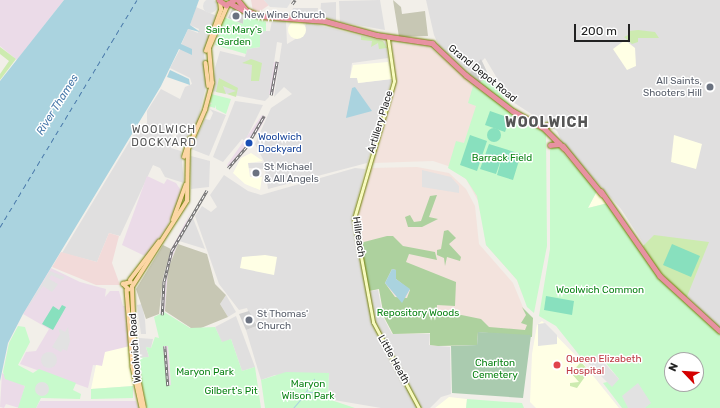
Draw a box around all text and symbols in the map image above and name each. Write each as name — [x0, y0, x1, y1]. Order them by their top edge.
place label: New Wine Church — [244, 10, 326, 22]
marker: New Wine Church — [231, 11, 241, 21]
scale bar — [576, 16, 632, 42]
park label: Saint Mary's Garden — [206, 24, 262, 48]
text: 200 m — [581, 24, 617, 38]
street label: Grand Depot Road — [445, 43, 519, 105]
water label: River Thames — [34, 72, 82, 138]
place label: All Saints, Shooters Hill — [643, 75, 702, 98]
marker: All Saints, Shooters Hill — [705, 82, 715, 92]
street label: Artillery Place — [366, 89, 396, 155]
district label: WOOLWICH — [505, 115, 589, 131]
district label: WOOLWICH DOCKYARD — [131, 124, 197, 150]
place label: Woolwich Dockyard — [258, 131, 302, 154]
marker: Woolwich Dockyard — [243, 137, 255, 149]
park label: Barrack Field — [472, 153, 532, 165]
place label: St Michael & All Angels — [264, 161, 319, 184]
marker: St Michael & All Angels — [251, 168, 261, 178]
street label: Hillreach — [349, 216, 367, 258]
park label: Woolwich Common — [556, 285, 644, 297]
place label: St Thomas' Church — [257, 308, 308, 332]
park label: Repository Woods — [376, 308, 460, 320]
street label: Woolwich Road — [128, 313, 144, 383]
marker: St Thomas' Church — [244, 315, 254, 325]
street label: Little Heath — [375, 333, 411, 387]
north arrow — [664, 352, 704, 392]
place label: Queen Elizabeth Hospital — [566, 353, 642, 376]
park label: Charlton Cemetery — [472, 357, 518, 380]
marker: Queen Elizabeth Hospital — [551, 359, 563, 371]
text: N — [666, 361, 681, 373]
park label: Maryon Park — [176, 367, 234, 379]
park label: Maryon Wilson Park — [281, 378, 335, 402]
park label: Gilbert's Pit — [204, 386, 258, 398]

